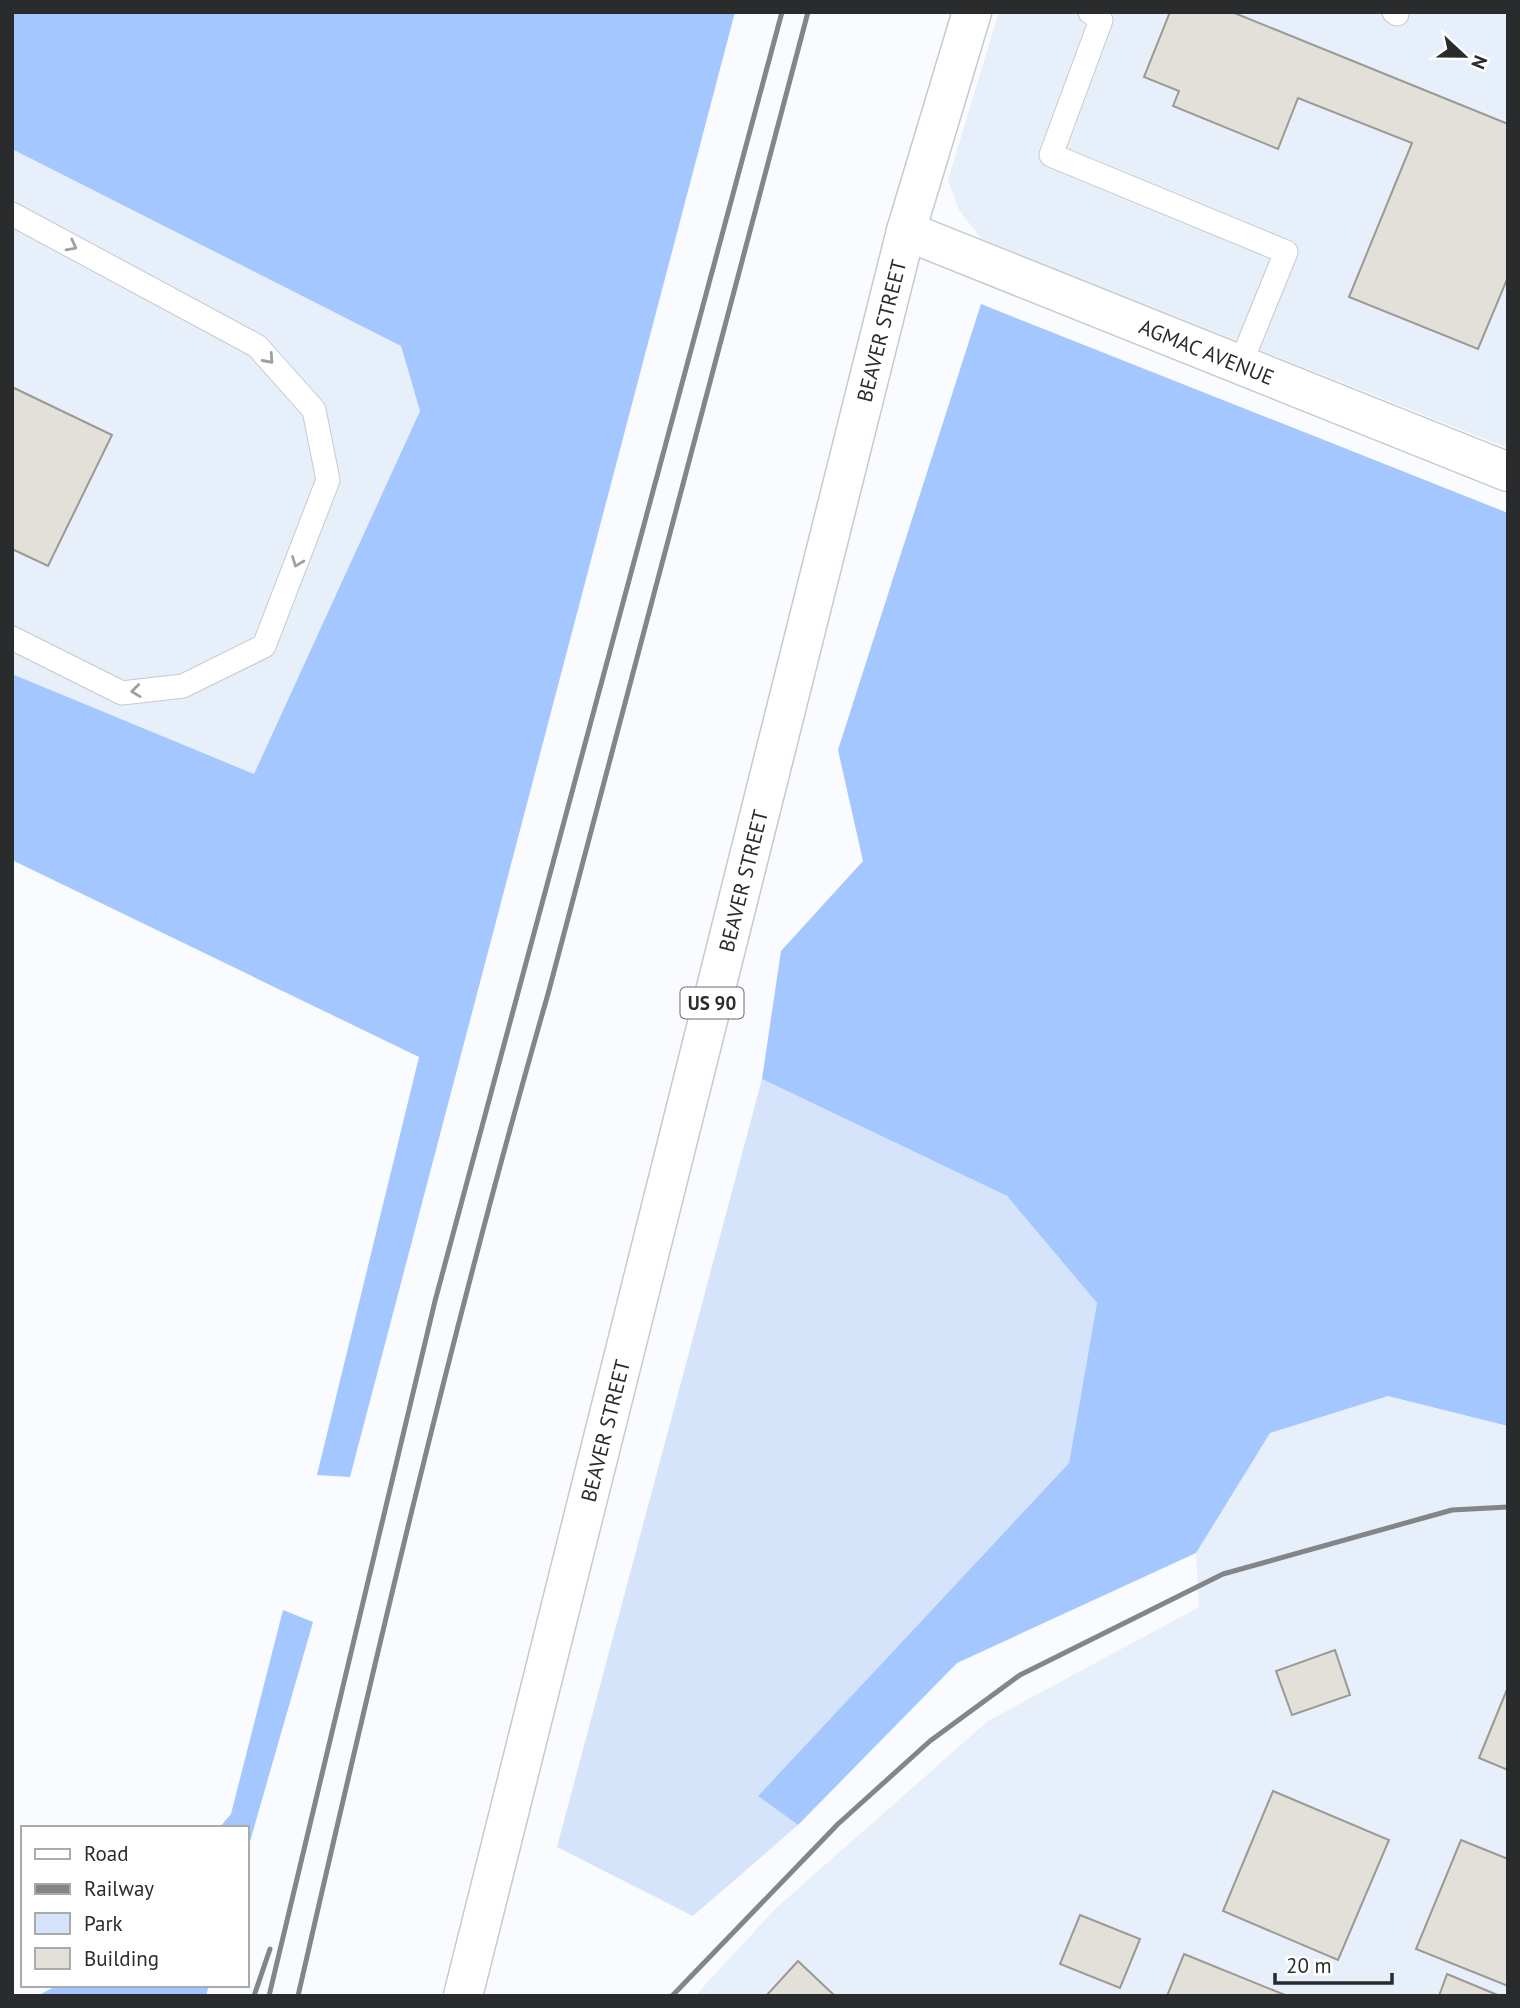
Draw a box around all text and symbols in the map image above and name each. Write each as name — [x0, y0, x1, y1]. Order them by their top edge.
north arrow — [1429, 21, 1499, 91]
text: N — [1466, 52, 1493, 73]
one-way arrow — [65, 238, 78, 251]
street label: BEAVER STREET — [850, 256, 912, 405]
street label: AGMAC AVENUE — [1136, 312, 1278, 390]
one-way arrow — [261, 351, 273, 364]
one-way arrow — [291, 555, 305, 567]
one-way arrow — [130, 684, 142, 699]
street label: BEAVER STREET — [712, 806, 774, 955]
road number: US 90 — [680, 987, 744, 1018]
street label: BEAVER STREET — [574, 1356, 636, 1504]
legend — [21, 1826, 248, 1987]
text: Road — [84, 1840, 128, 1867]
text: Railway — [84, 1875, 154, 1902]
text: Park — [84, 1910, 123, 1937]
scale bar — [1275, 1941, 1392, 1985]
text: Building — [84, 1945, 159, 1972]
text: 20 m — [1286, 1952, 1332, 1979]

